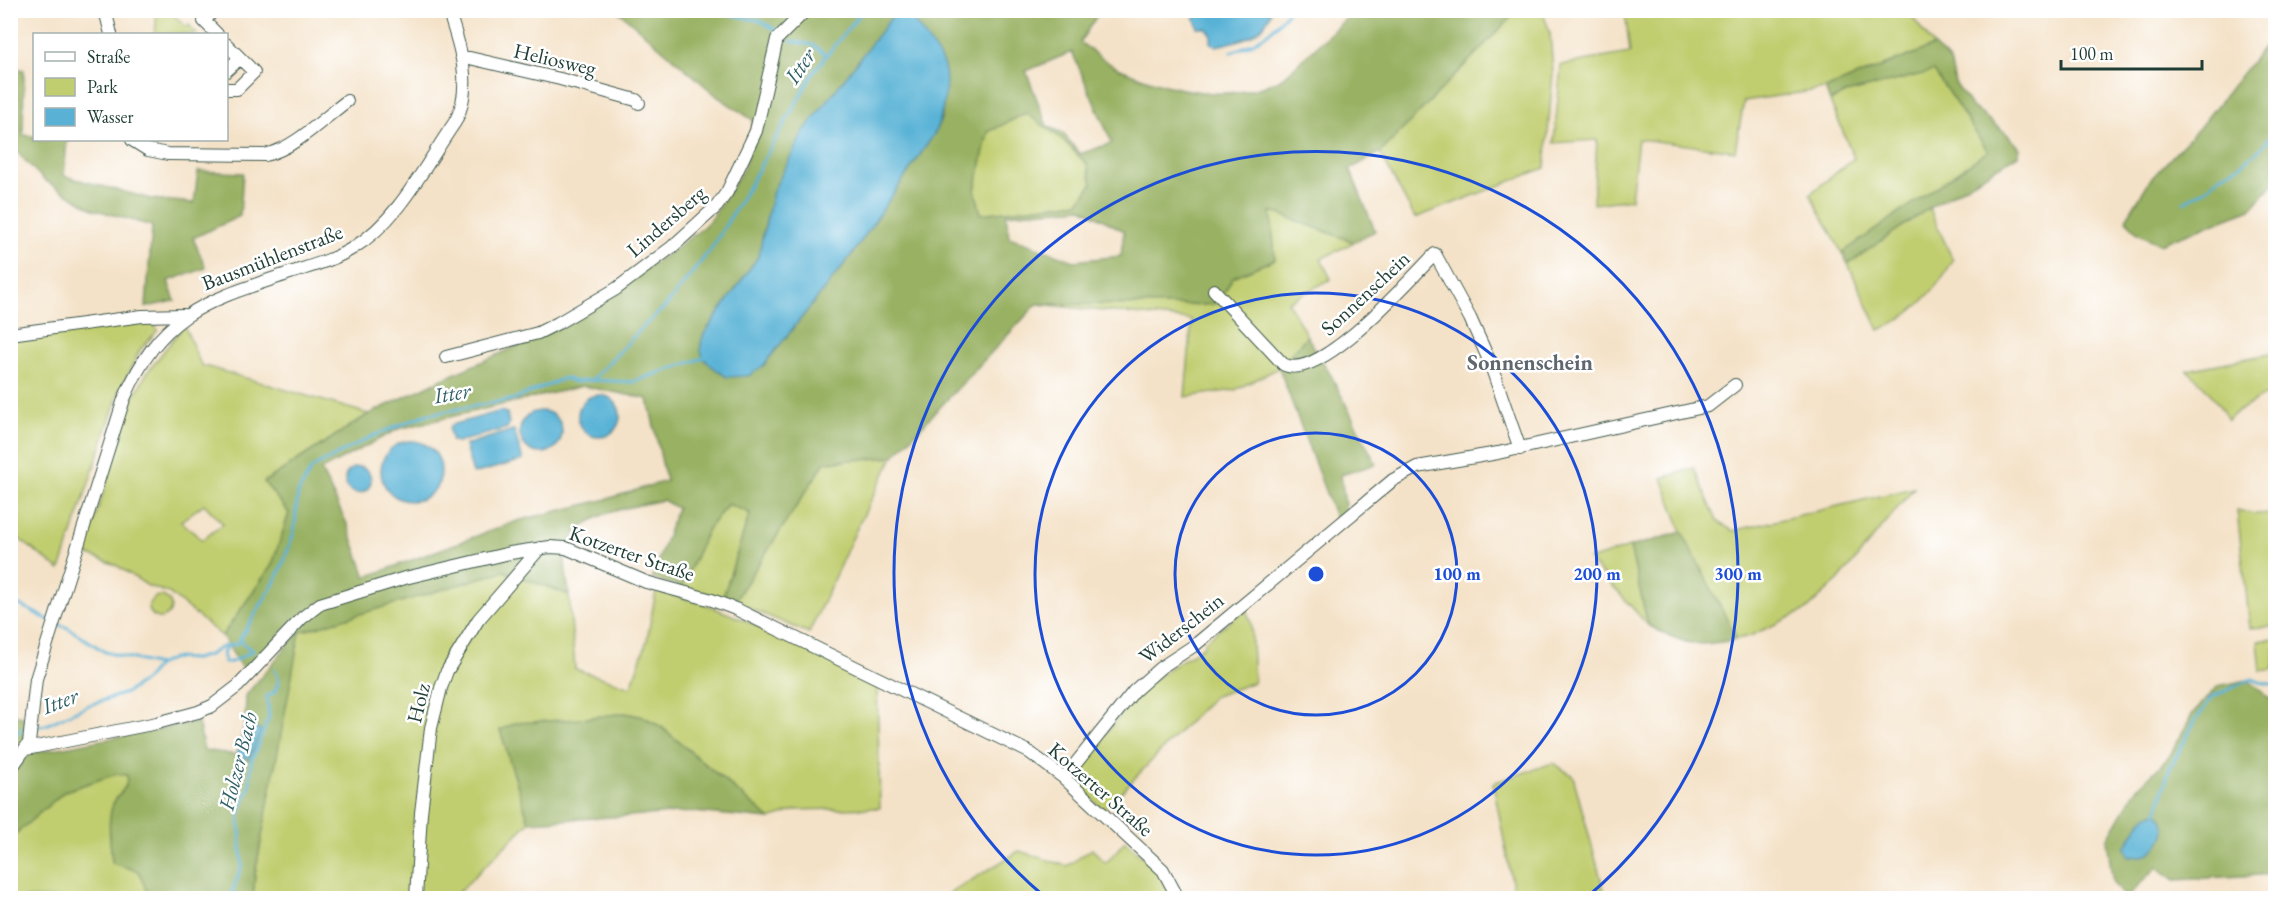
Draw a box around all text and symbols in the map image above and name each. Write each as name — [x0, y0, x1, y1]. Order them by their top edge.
legend — [33, 33, 228, 141]
scale bar — [2061, 33, 2202, 71]
street label: Heliosweg — [511, 36, 600, 82]
water label: Itter — [777, 41, 823, 90]
text: 100 m — [2070, 42, 2114, 65]
text: Straße — [87, 45, 130, 68]
text: Park — [87, 75, 118, 98]
text: Wasser — [87, 105, 134, 128]
street label: Lindersberg — [621, 179, 712, 263]
street label: Bausmühlenstraße — [198, 218, 346, 296]
street label: Sonnenschein — [1315, 245, 1415, 341]
district label: Sonnenschein — [1467, 348, 1594, 377]
water label: Itter — [430, 375, 474, 411]
street label: Kotzerter Straße — [566, 519, 698, 587]
text: 100 m — [1433, 562, 1481, 585]
text: 200 m — [1573, 562, 1621, 585]
text: 300 m — [1714, 562, 1762, 585]
centre of rings — [1306, 564, 1326, 584]
street label: Widerschein — [1133, 586, 1229, 670]
water label: Itter — [37, 680, 84, 721]
street label: Holz — [400, 680, 436, 726]
water label: Holzer Bach — [212, 708, 264, 814]
street label: Kotzerter Straße — [1043, 736, 1159, 842]

